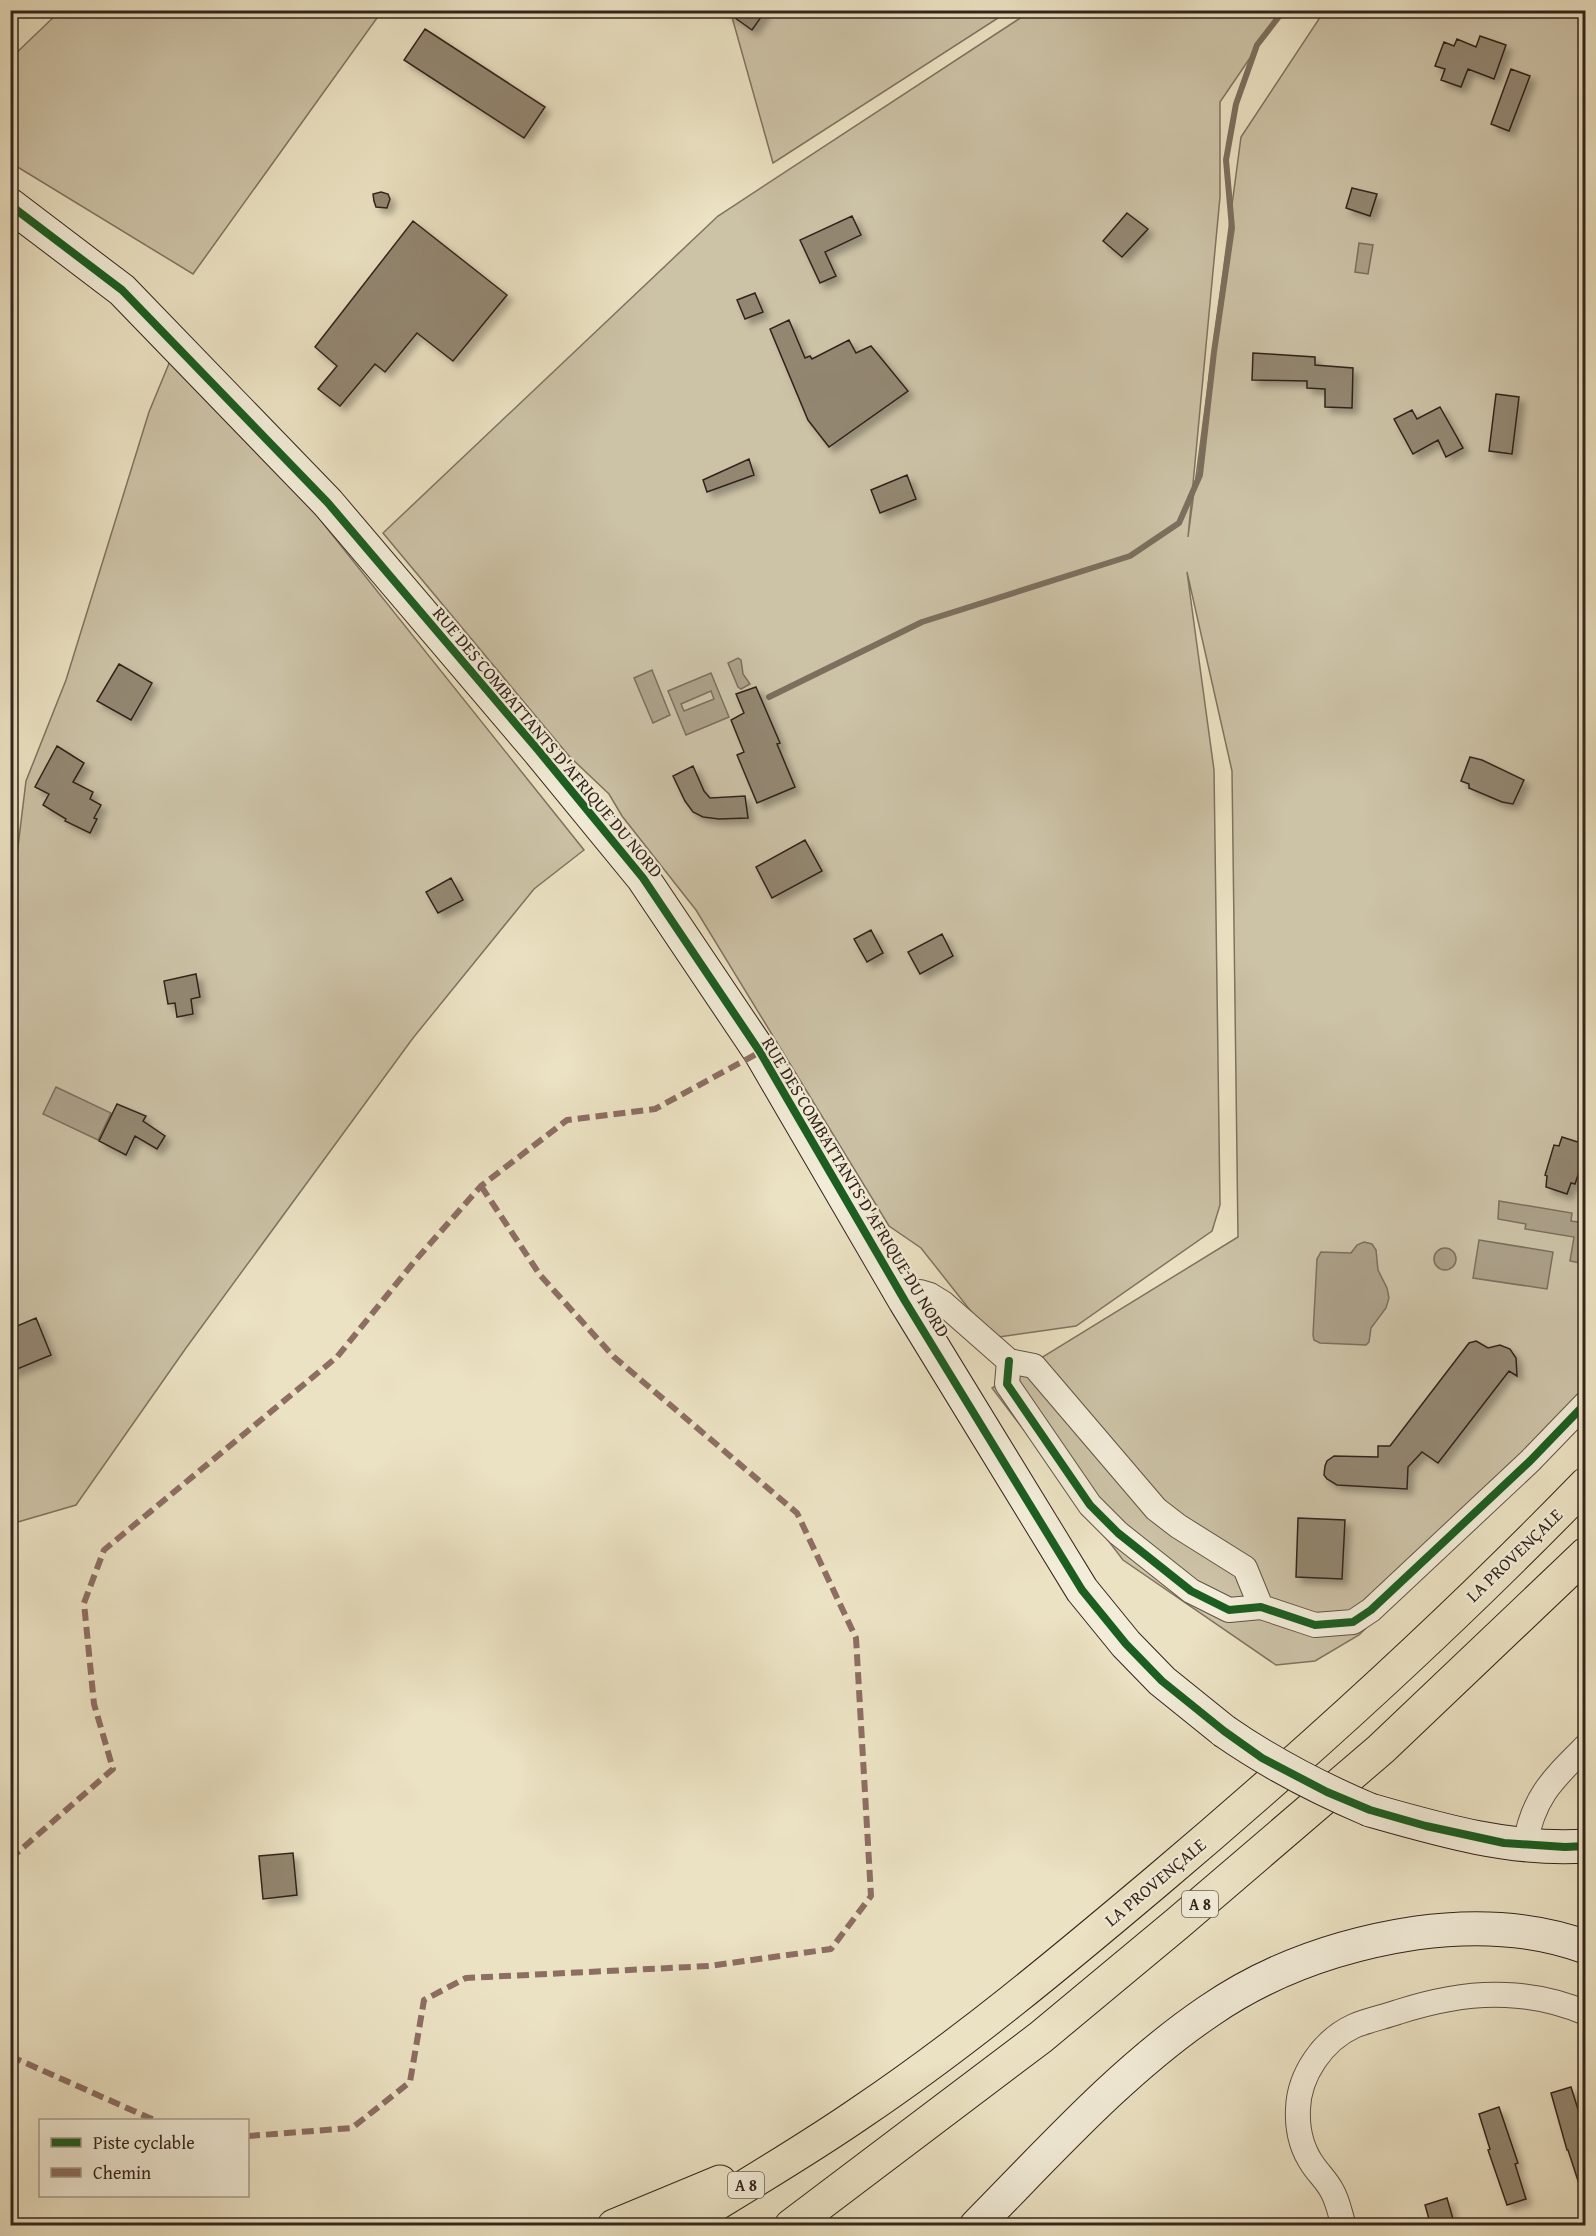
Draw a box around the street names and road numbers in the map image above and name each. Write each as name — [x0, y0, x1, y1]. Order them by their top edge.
street label: RUE DES COMBATTANTS D'AFRIQUE DU NORD — [426, 601, 670, 883]
street label: RUE DES COMBATTANTS D'AFRIQUE DU NORD — [755, 1032, 957, 1342]
street label: LA PROVENÇALE — [1460, 1502, 1568, 1608]
street label: LA PROVENÇALE — [1098, 1831, 1212, 1933]
road number: A 8 — [1182, 1891, 1218, 1917]
road number: A 8 — [728, 2172, 764, 2198]

